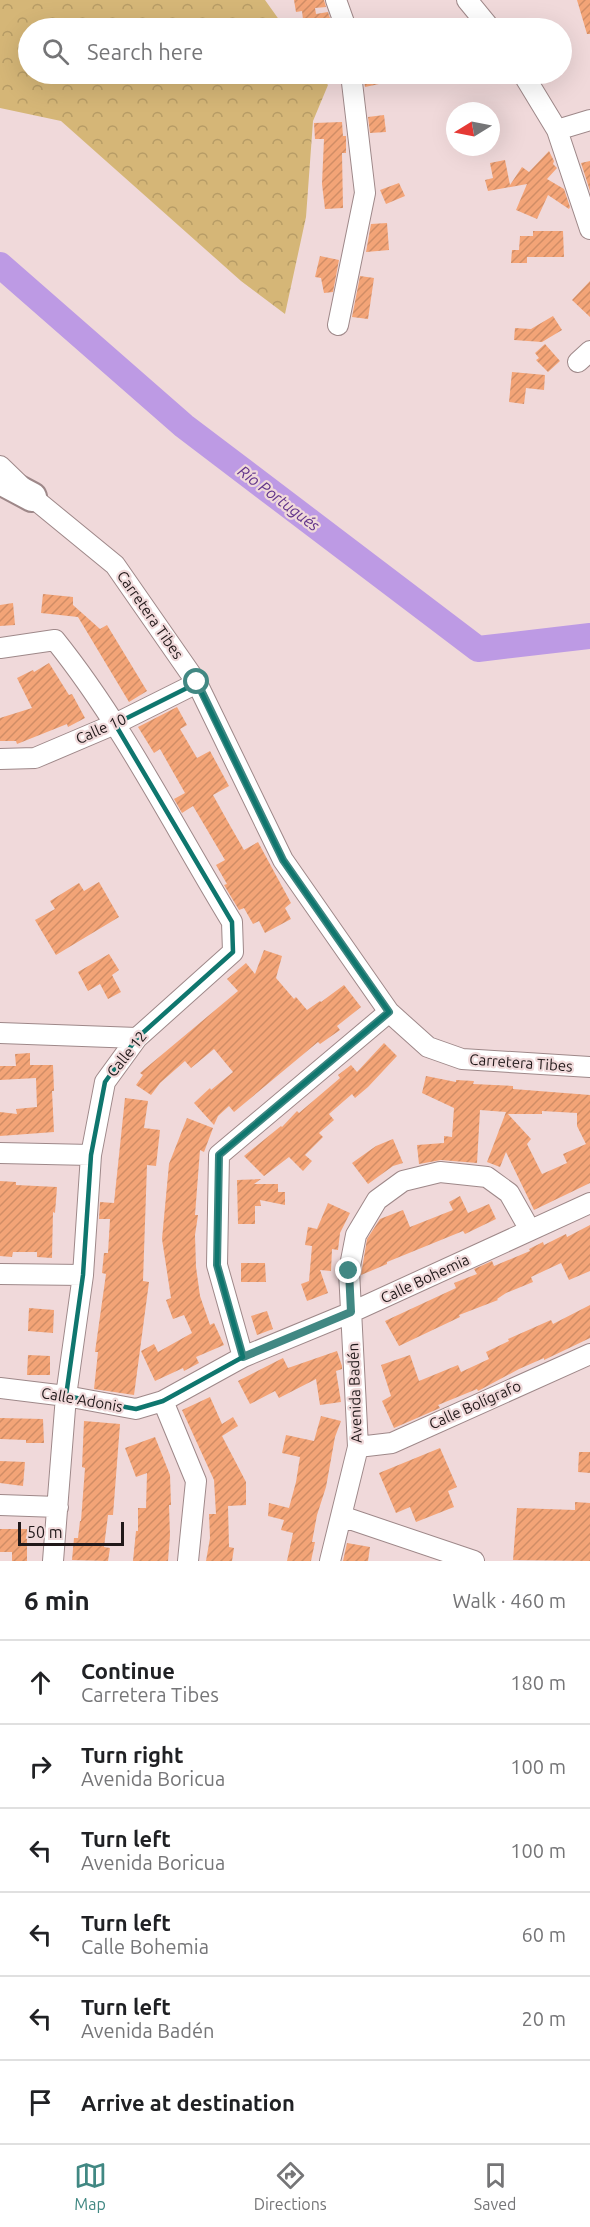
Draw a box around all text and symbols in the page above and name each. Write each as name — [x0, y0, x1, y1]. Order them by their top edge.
search box — [18, 18, 572, 84]
icon: search — [39, 35, 72, 68]
text: Search here — [87, 39, 203, 64]
north arrow — [446, 102, 500, 156]
water label: Río Portugués — [235, 462, 323, 535]
street label: Carretera Tibes — [114, 567, 187, 662]
route start — [183, 668, 209, 694]
street label: Calle 10 — [73, 710, 129, 747]
street label: Calle 12 — [103, 1028, 150, 1080]
street label: Carretera Tibes — [469, 1050, 573, 1075]
street label: Calle Bohemia — [378, 1251, 472, 1307]
route end — [335, 1257, 361, 1283]
street label: Avenida Badén — [344, 1343, 365, 1443]
street label: Calle Bolígrafo — [426, 1377, 523, 1432]
street label: Calle Adonis — [40, 1384, 124, 1415]
scale bar — [18, 1519, 124, 1546]
text: 50 m — [27, 1523, 63, 1541]
text: 6 min — [24, 1586, 90, 1615]
text: Walk · 460 m — [453, 1589, 566, 1612]
text: Continue — [81, 1658, 175, 1683]
icon: ahead — [24, 1666, 57, 1699]
text: 180 m — [510, 1671, 566, 1694]
text: Carretera Tibes — [81, 1683, 219, 1706]
text: Turn right — [81, 1742, 183, 1767]
icon: right — [24, 1750, 57, 1783]
text: 100 m — [510, 1755, 566, 1778]
text: Avenida Boricua — [81, 1767, 225, 1790]
text: Turn left — [81, 1826, 171, 1851]
icon: left — [24, 1834, 57, 1867]
text: 100 m — [510, 1839, 566, 1862]
text: Avenida Boricua — [81, 1851, 225, 1874]
text: Turn left — [81, 1910, 171, 1935]
icon: left — [24, 1918, 57, 1951]
text: 60 m — [522, 1923, 566, 1946]
text: Calle Bohemia — [81, 1935, 209, 1958]
text: Turn left — [81, 1994, 171, 2019]
icon: left — [24, 2002, 57, 2035]
text: 20 m — [522, 2007, 566, 2030]
text: Avenida Badén — [81, 2019, 214, 2042]
icon: arrive — [24, 2086, 57, 2119]
text: Arrive at destination — [81, 2090, 295, 2115]
tab: Map — [74, 2159, 107, 2213]
tab: Directions — [254, 2159, 327, 2213]
tab: Saved — [474, 2159, 516, 2213]

